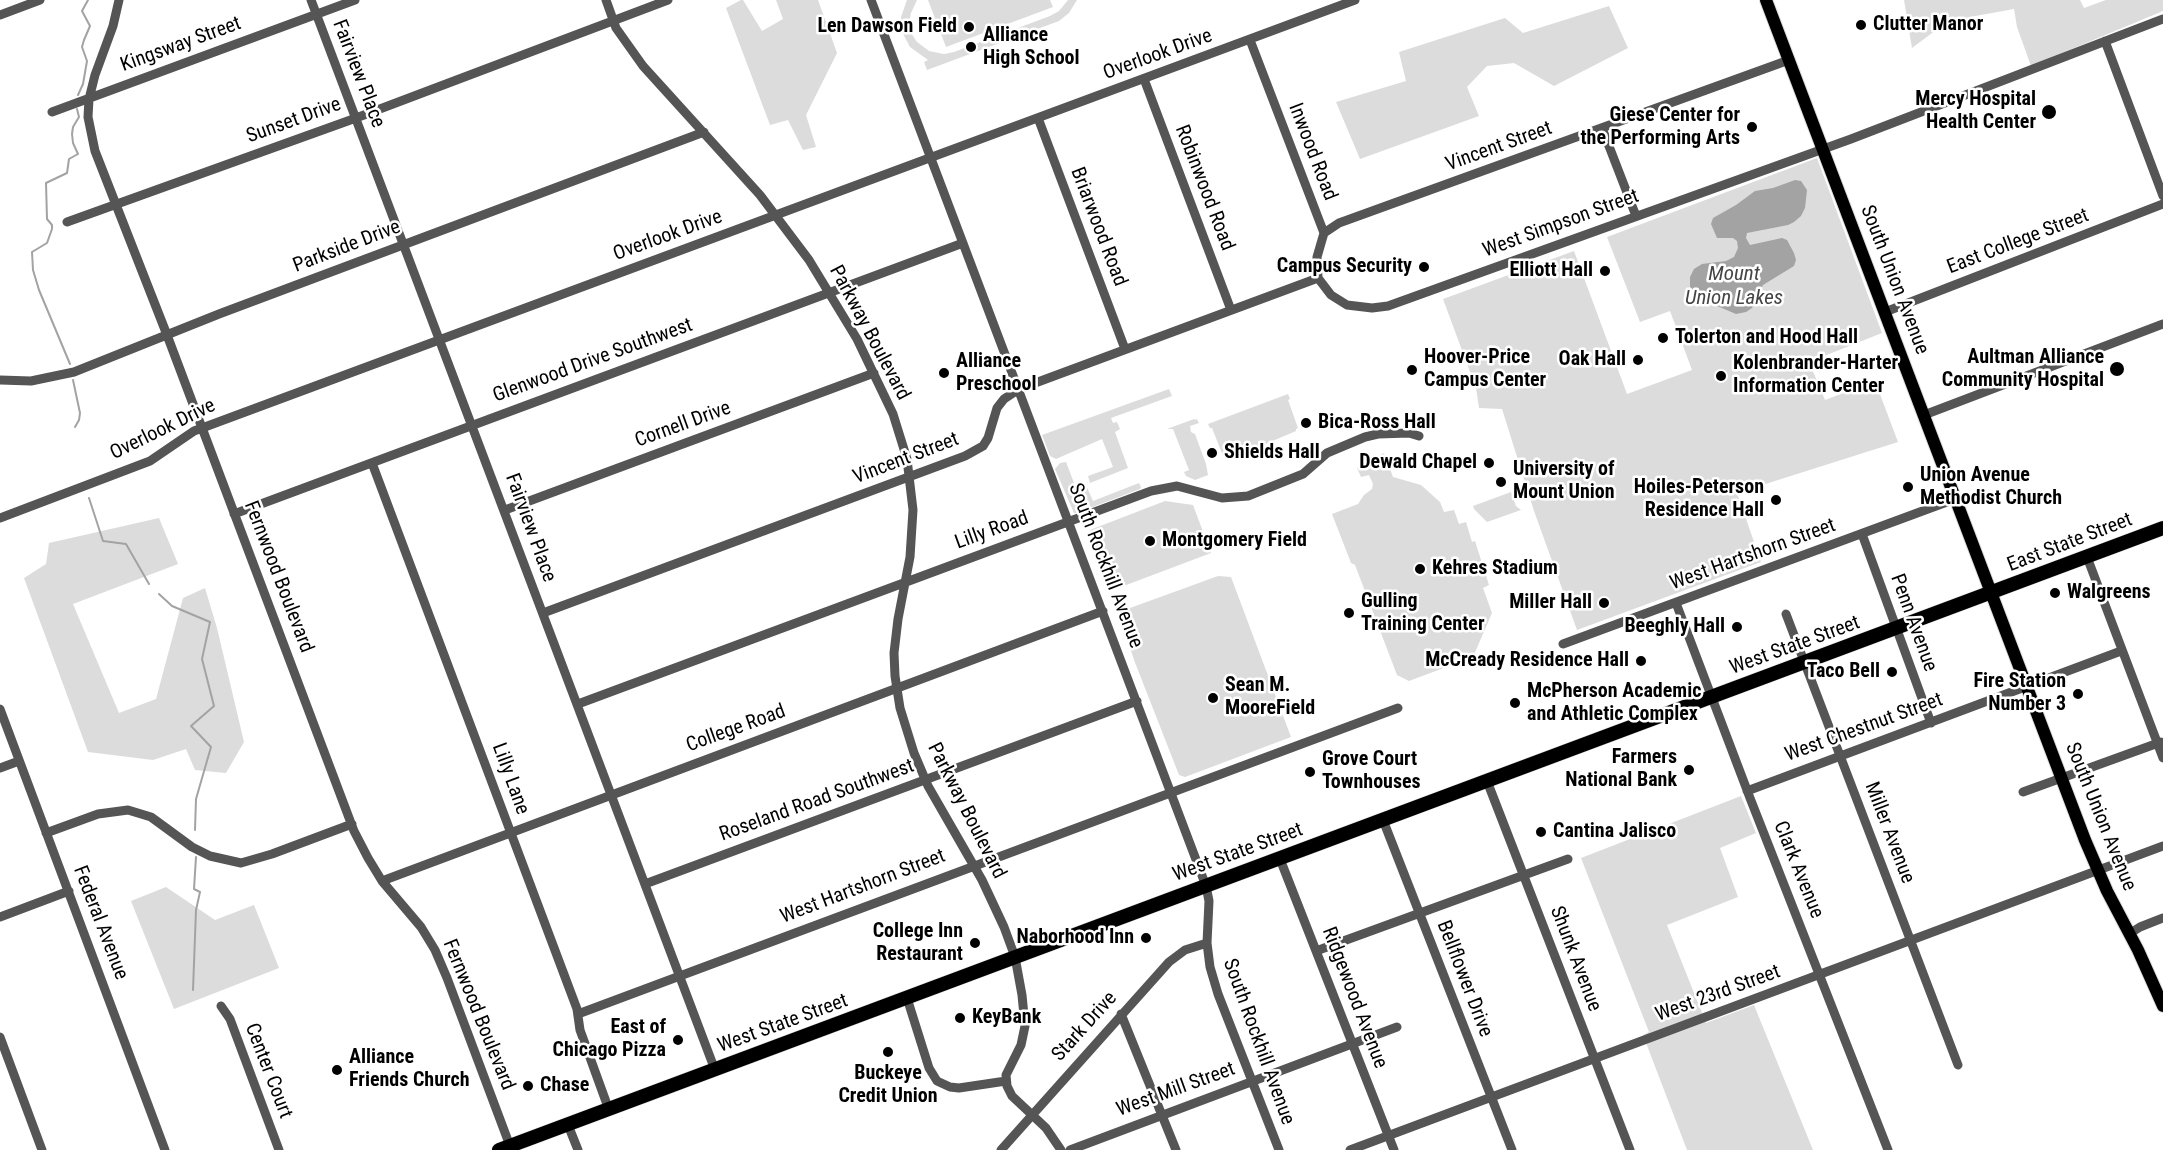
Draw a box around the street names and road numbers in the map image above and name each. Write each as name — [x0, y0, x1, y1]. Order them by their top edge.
street label: Kingsway Street — [118, 12, 244, 78]
street label: Fairview Place — [326, 17, 390, 131]
street label: Overlook Drive — [1100, 24, 1216, 86]
street label: Sunset Drive — [244, 93, 344, 149]
street label: Inwood Road — [1282, 100, 1342, 204]
street label: Vincent Street — [1443, 117, 1555, 177]
street label: Robinwood Road — [1169, 122, 1239, 254]
street label: Briarwood Road — [1064, 164, 1132, 290]
street label: West Simpson Street — [1480, 185, 1642, 263]
street label: South Union Avenue — [1855, 202, 1933, 358]
street label: East College Street — [1944, 204, 2092, 280]
street label: Overlook Drive — [610, 205, 726, 267]
street label: Parkside Drive — [290, 216, 404, 278]
street label: Parkway Boulevard — [823, 261, 915, 405]
street label: Glenwood Drive Southwest — [490, 314, 696, 408]
street label: Overlook Drive — [106, 394, 220, 466]
street label: Cornell Drive — [632, 397, 734, 453]
street label: Vincent Street — [850, 428, 962, 490]
street label: Fairview Place — [499, 470, 561, 586]
street label: South Rockhill Avenue — [1062, 480, 1148, 652]
street label: Fernwood Boulevard — [238, 498, 318, 656]
street label: Lilly Road — [952, 507, 1032, 555]
street label: East State Street — [2004, 508, 2136, 578]
street label: West Hartshorn Street — [1667, 514, 1839, 596]
street label: Penn Avenue — [1884, 571, 1942, 675]
street label: West State Street — [1727, 611, 1863, 681]
street label: West Chestnut Street — [1782, 688, 1946, 768]
street label: College Road — [683, 700, 789, 758]
street label: Parkway Boulevard — [921, 739, 1011, 883]
street label: South Union Avenue — [2059, 739, 2141, 895]
street label: Lilly Lane — [486, 740, 534, 818]
street label: Roseland Road Southwest — [716, 755, 918, 847]
street label: Miller Avenue — [1859, 779, 1919, 887]
street label: West State Street — [1170, 818, 1306, 888]
street label: Clark Avenue — [1768, 818, 1828, 922]
street label: West Hartshorn Street — [777, 845, 949, 929]
street label: Federal Avenue — [67, 863, 133, 983]
street label: Shunk Avenue — [1544, 903, 1606, 1015]
street label: Bellflower Drive — [1431, 917, 1497, 1041]
street label: Ridgewood Avenue — [1316, 924, 1392, 1072]
street label: Fernwood Boulevard — [437, 936, 519, 1094]
street label: South Rockhill Avenue — [1217, 956, 1299, 1128]
street label: West 23rd Street — [1652, 960, 1784, 1028]
street label: Stark Drive — [1047, 987, 1123, 1067]
street label: West State Street — [715, 989, 851, 1059]
street label: Center Court — [239, 1020, 297, 1122]
street label: West Mill Street — [1114, 1057, 1238, 1123]

